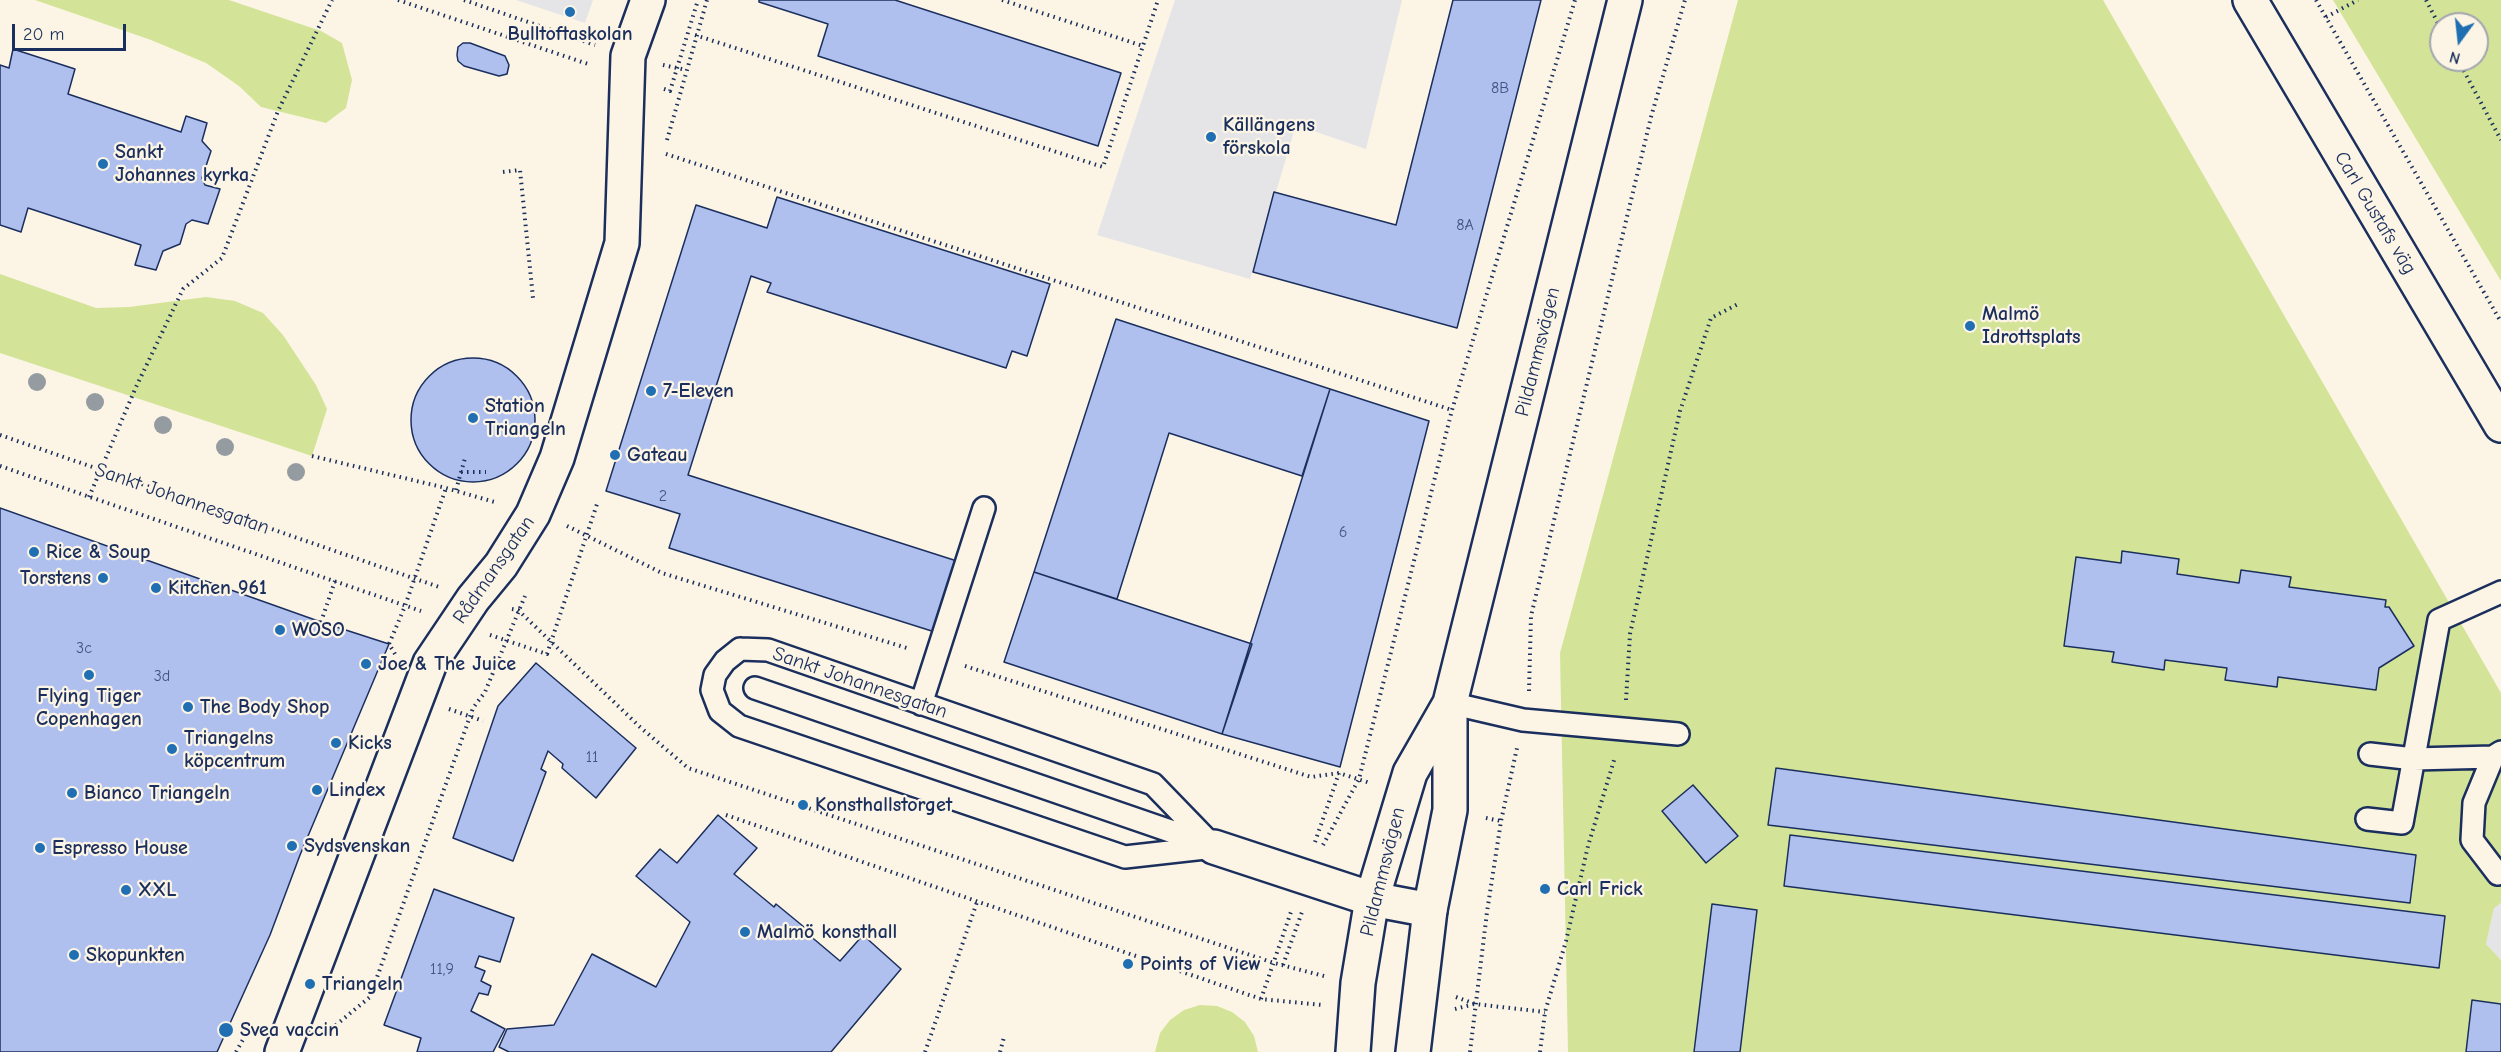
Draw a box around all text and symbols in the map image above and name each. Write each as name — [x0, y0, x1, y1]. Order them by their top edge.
marker: Bulltoftaskolan — [563, 5, 577, 19]
scale bar — [15, 12, 129, 50]
north arrow — [2429, 12, 2489, 72]
place label: Bulltoftaskolan — [507, 22, 633, 46]
text: 20 m — [23, 24, 64, 45]
text: N — [2447, 47, 2462, 67]
house number: 8B — [1491, 78, 1509, 98]
place label: Källängens förskola — [1223, 113, 1315, 160]
marker: Källängens förskola — [1204, 130, 1218, 144]
place label: Sankt Johannes kyrka — [115, 140, 249, 187]
street label: Carl Gustafs väg — [2329, 147, 2421, 279]
marker: Sankt Johannes kyrka — [96, 157, 110, 171]
house number: 8A — [1456, 215, 1474, 235]
street label: Pildammsvägen — [1510, 285, 1566, 419]
place label: Malmö Idrottsplats — [1982, 302, 2081, 349]
marker: Malmö Idrottsplats — [1963, 319, 1977, 333]
place label: 7-Eleven — [663, 379, 734, 403]
marker: 7-Eleven — [644, 384, 658, 398]
place label: Station Triangeln — [485, 394, 566, 441]
marker: Station Triangeln — [466, 411, 480, 425]
place label: Gateau — [627, 443, 688, 467]
marker: Gateau — [608, 448, 622, 462]
street label: Sankt Johannesgatan — [92, 458, 272, 540]
house number: 2 — [659, 486, 667, 506]
street label: Rådmansgatan — [448, 511, 540, 629]
house number: 6 — [1339, 522, 1347, 542]
place label: Rice & Soup — [46, 540, 151, 564]
marker: Rice & Soup — [27, 545, 41, 559]
place label: Torstens — [20, 566, 91, 590]
marker: Torstens — [96, 571, 110, 585]
place label: Kitchen 961 — [168, 576, 267, 600]
marker: Kitchen 961 — [149, 581, 163, 595]
place label: WOSO — [292, 618, 345, 642]
marker: WOSO — [273, 623, 287, 637]
house number: 3c — [76, 638, 92, 658]
street label: Sankt Johannesgatan — [770, 642, 950, 724]
place label: Joe & The Juice — [378, 652, 516, 676]
marker: Joe & The Juice — [359, 657, 373, 671]
house number: 3d — [154, 666, 170, 686]
marker: Flying Tiger Copenhagen — [82, 668, 96, 682]
place label: Flying Tiger Copenhagen — [36, 684, 142, 731]
place label: The Body Shop — [200, 695, 329, 719]
marker: The Body Shop — [181, 700, 195, 714]
place label: Triangelns köpcentrum — [184, 726, 285, 773]
place label: Kicks — [348, 731, 392, 755]
marker: Kicks — [329, 736, 343, 750]
marker: Triangelns köpcentrum — [165, 742, 179, 756]
house number: 11 — [586, 747, 598, 767]
place label: Lindex — [329, 778, 385, 802]
place label: Bianco Triangeln — [84, 781, 230, 805]
marker: Lindex — [310, 783, 324, 797]
marker: Bianco Triangeln — [65, 786, 79, 800]
place label: Konsthallstorget — [815, 793, 952, 817]
marker: Konsthallstorget — [796, 798, 810, 812]
street label: Pildammsvägen — [1355, 805, 1411, 939]
place label: Sydsvenskan — [304, 834, 410, 858]
place label: Espresso House — [52, 836, 188, 860]
marker: Sydsvenskan — [285, 839, 299, 853]
marker: Espresso House — [33, 841, 47, 855]
place label: Carl Frick — [1557, 877, 1643, 901]
place label: XXL — [138, 878, 177, 902]
marker: Carl Frick — [1538, 882, 1552, 896]
marker: XXL — [119, 883, 133, 897]
place label: Malmö konsthall — [757, 920, 897, 944]
marker: Malmö konsthall — [738, 925, 752, 939]
place label: Skopunkten — [86, 943, 185, 967]
marker: Skopunkten — [67, 948, 81, 962]
place label: Points of View — [1140, 952, 1261, 976]
marker: Points of View — [1121, 957, 1135, 971]
house number: 11,9 — [430, 959, 454, 979]
place label: Triangeln — [322, 972, 403, 996]
marker: Triangeln — [303, 977, 317, 991]
place label: Svea vaccin — [240, 1018, 339, 1042]
marker: Svea vaccin — [217, 1021, 235, 1039]

